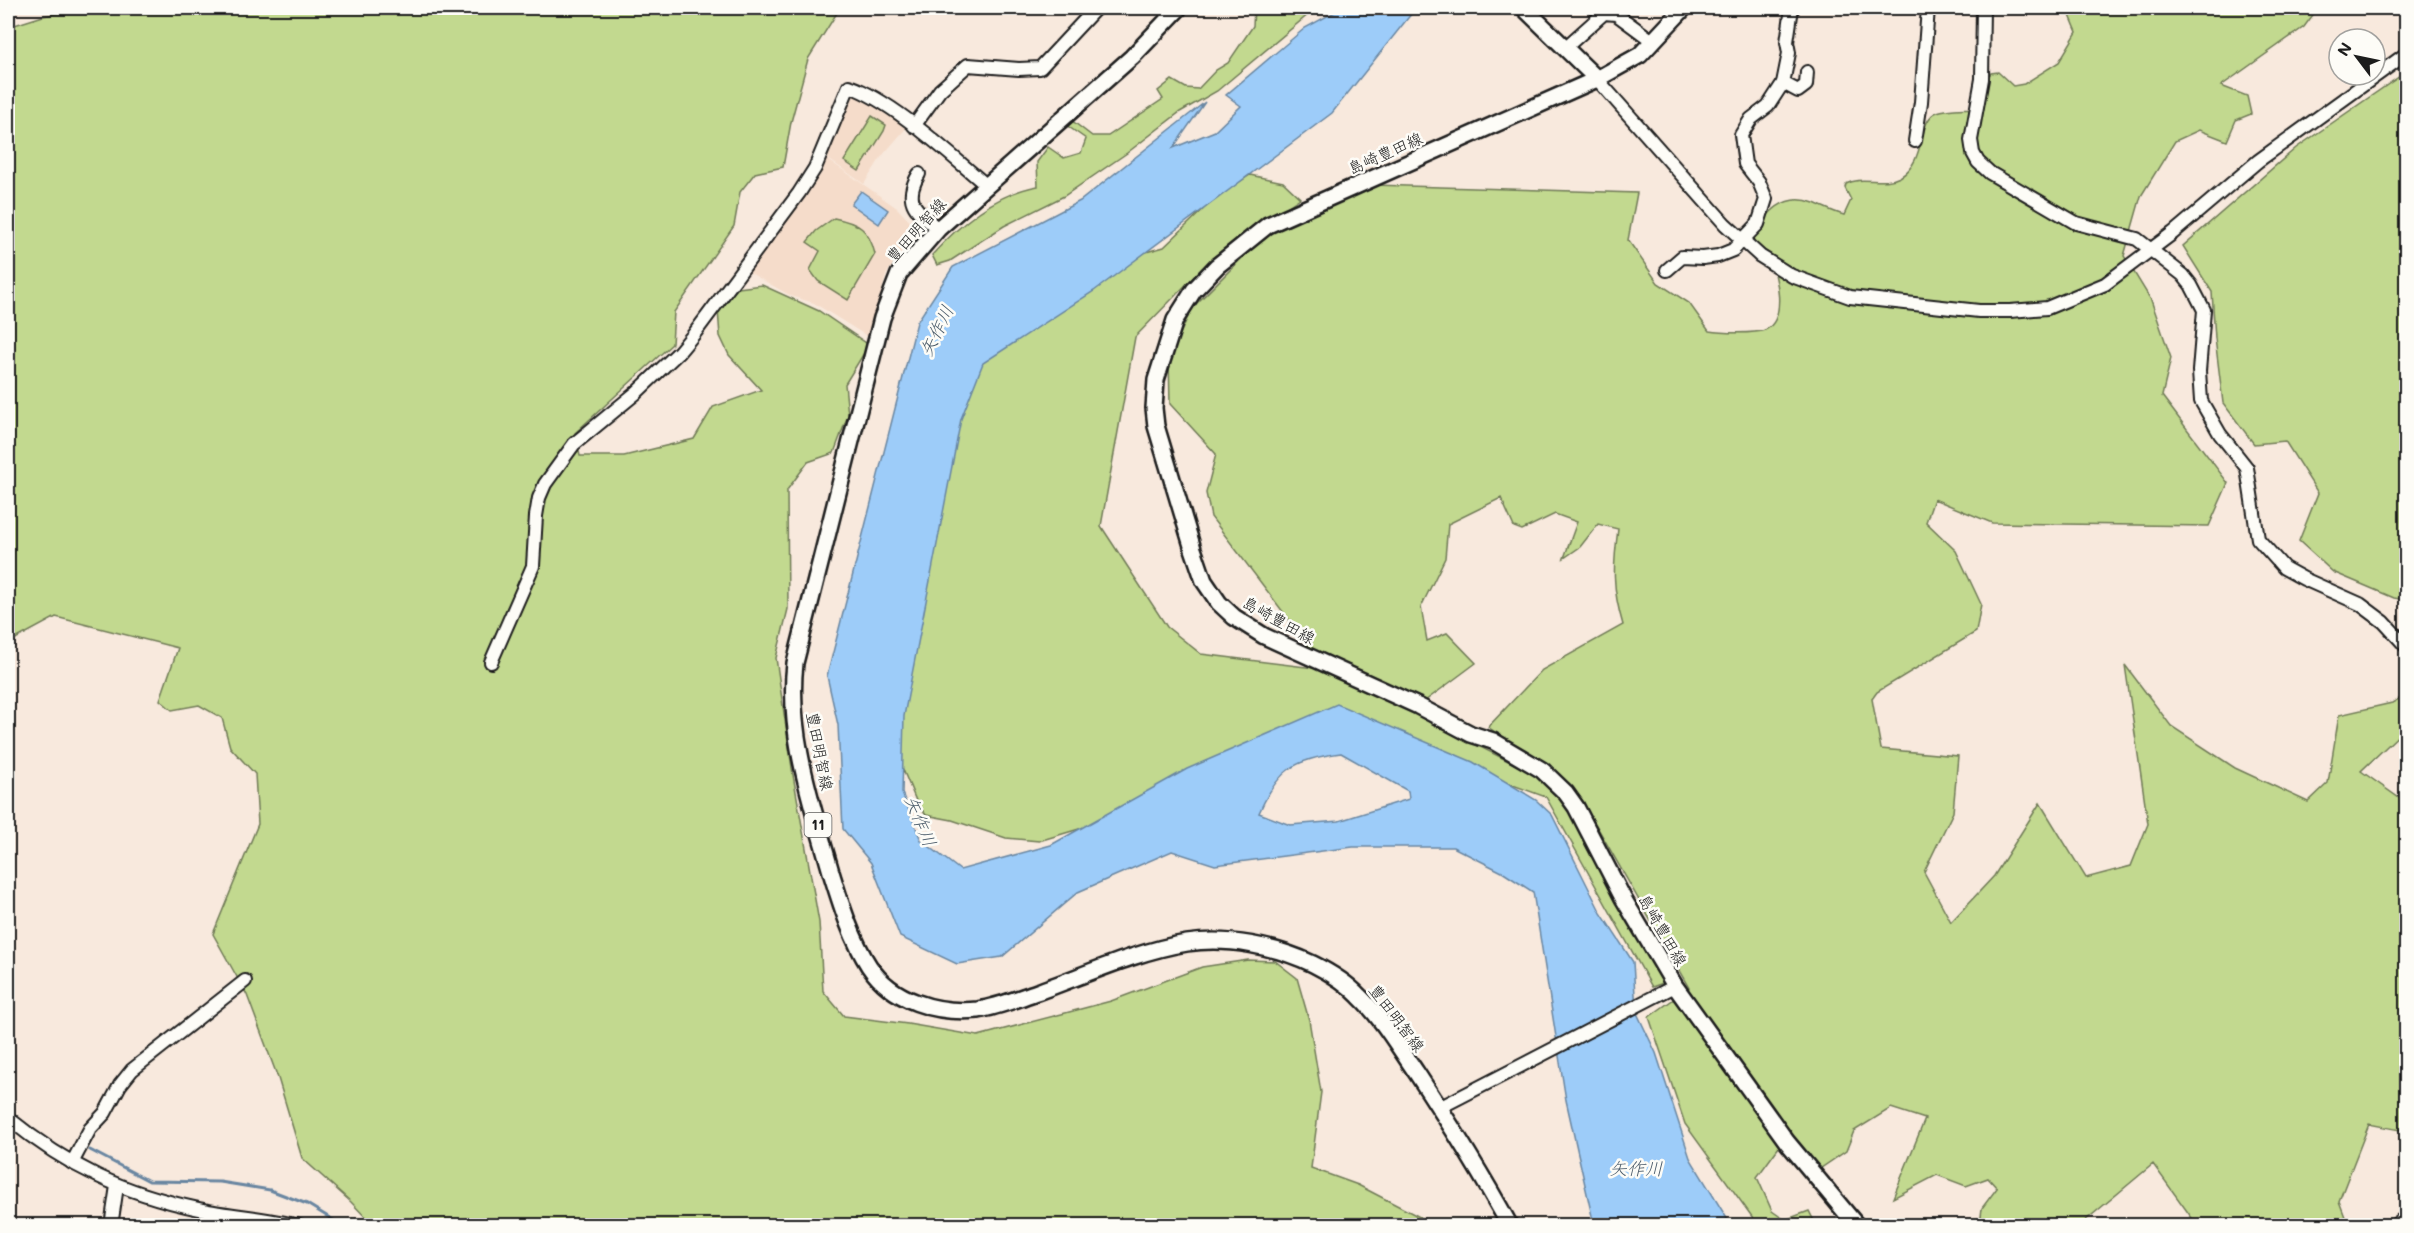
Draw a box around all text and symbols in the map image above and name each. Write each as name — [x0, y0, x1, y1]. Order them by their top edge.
north arrow — [2327, 27, 2387, 87]
text: N — [2332, 38, 2356, 60]
street label: 島崎豊田線 — [1344, 127, 1426, 178]
street label: 豊田明智線 — [881, 193, 950, 266]
water label: 矢作川 — [913, 301, 959, 360]
street label: 島崎豊田線 — [1239, 591, 1319, 648]
street label: 豊田明智線 — [803, 710, 838, 792]
water label: 矢作川 — [899, 791, 943, 850]
road number: 11 — [804, 813, 832, 837]
street label: 島崎豊田線 — [1634, 890, 1693, 970]
street label: 豊田明智線 — [1365, 979, 1430, 1056]
water label: 矢作川 — [1609, 1156, 1663, 1180]

